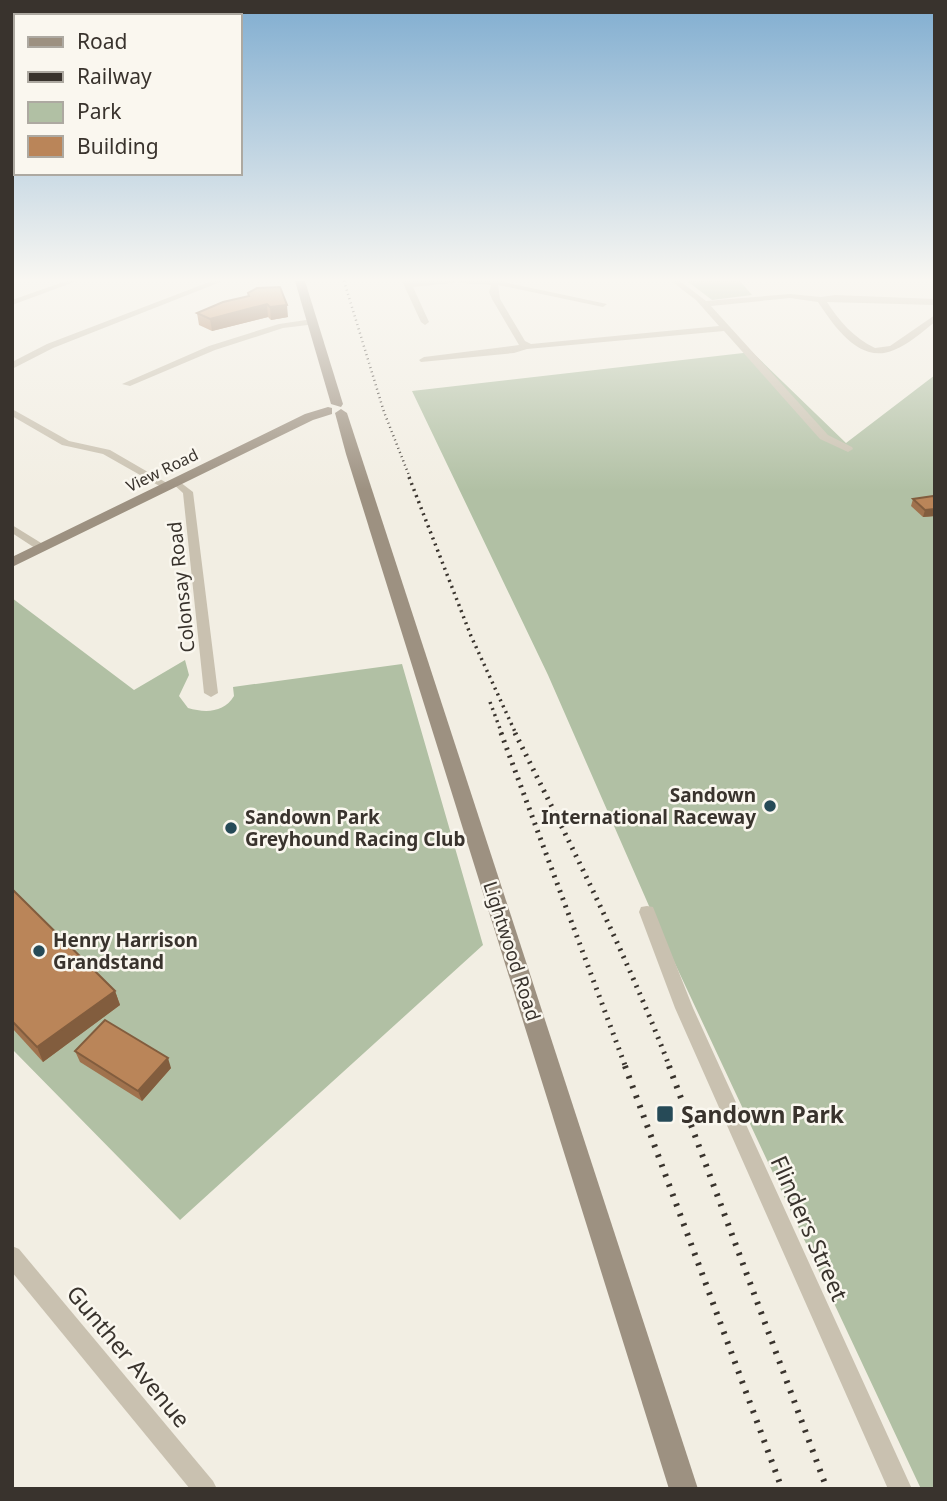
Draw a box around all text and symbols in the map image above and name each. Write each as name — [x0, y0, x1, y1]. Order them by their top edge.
legend — [14, 14, 242, 175]
text: Road — [77, 27, 127, 55]
text: Railway — [77, 62, 152, 90]
text: Park — [77, 97, 122, 125]
text: Building — [77, 132, 159, 160]
street label: View Road — [122, 443, 202, 497]
street label: Colonsay Road — [161, 520, 201, 654]
place label: Sandown International Raceway — [541, 782, 756, 830]
marker: Sandown International Raceway — [762, 798, 778, 814]
place label: Sandown Park Greyhound Racing Club — [245, 804, 465, 852]
marker: Sandown Park Greyhound Racing Club — [223, 820, 239, 836]
street label: Lightwood Road — [477, 878, 547, 1024]
place label: Henry Harrison Grandstand — [53, 927, 198, 975]
marker: Henry Harrison Grandstand — [31, 943, 47, 959]
place label: Sandown Park — [681, 1098, 845, 1130]
marker: Sandown Park — [655, 1104, 675, 1124]
street label: Flinders Street — [764, 1150, 856, 1306]
street label: Gunther Avenue — [60, 1278, 198, 1434]

